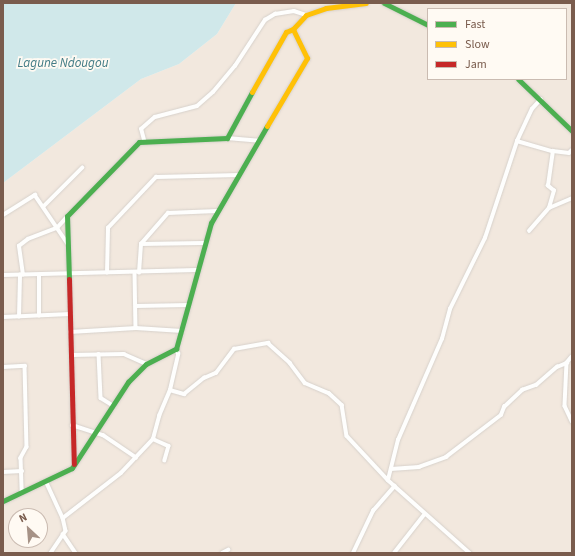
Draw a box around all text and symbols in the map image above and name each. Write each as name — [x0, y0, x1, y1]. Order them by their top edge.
legend — [427, 8, 567, 80]
text: Fast — [465, 16, 485, 33]
text: Slow — [465, 36, 490, 53]
water label: Lagune Ndougou — [18, 55, 108, 71]
text: Jam — [465, 56, 487, 73]
north arrow — [8, 508, 48, 548]
text: N — [16, 509, 30, 526]

